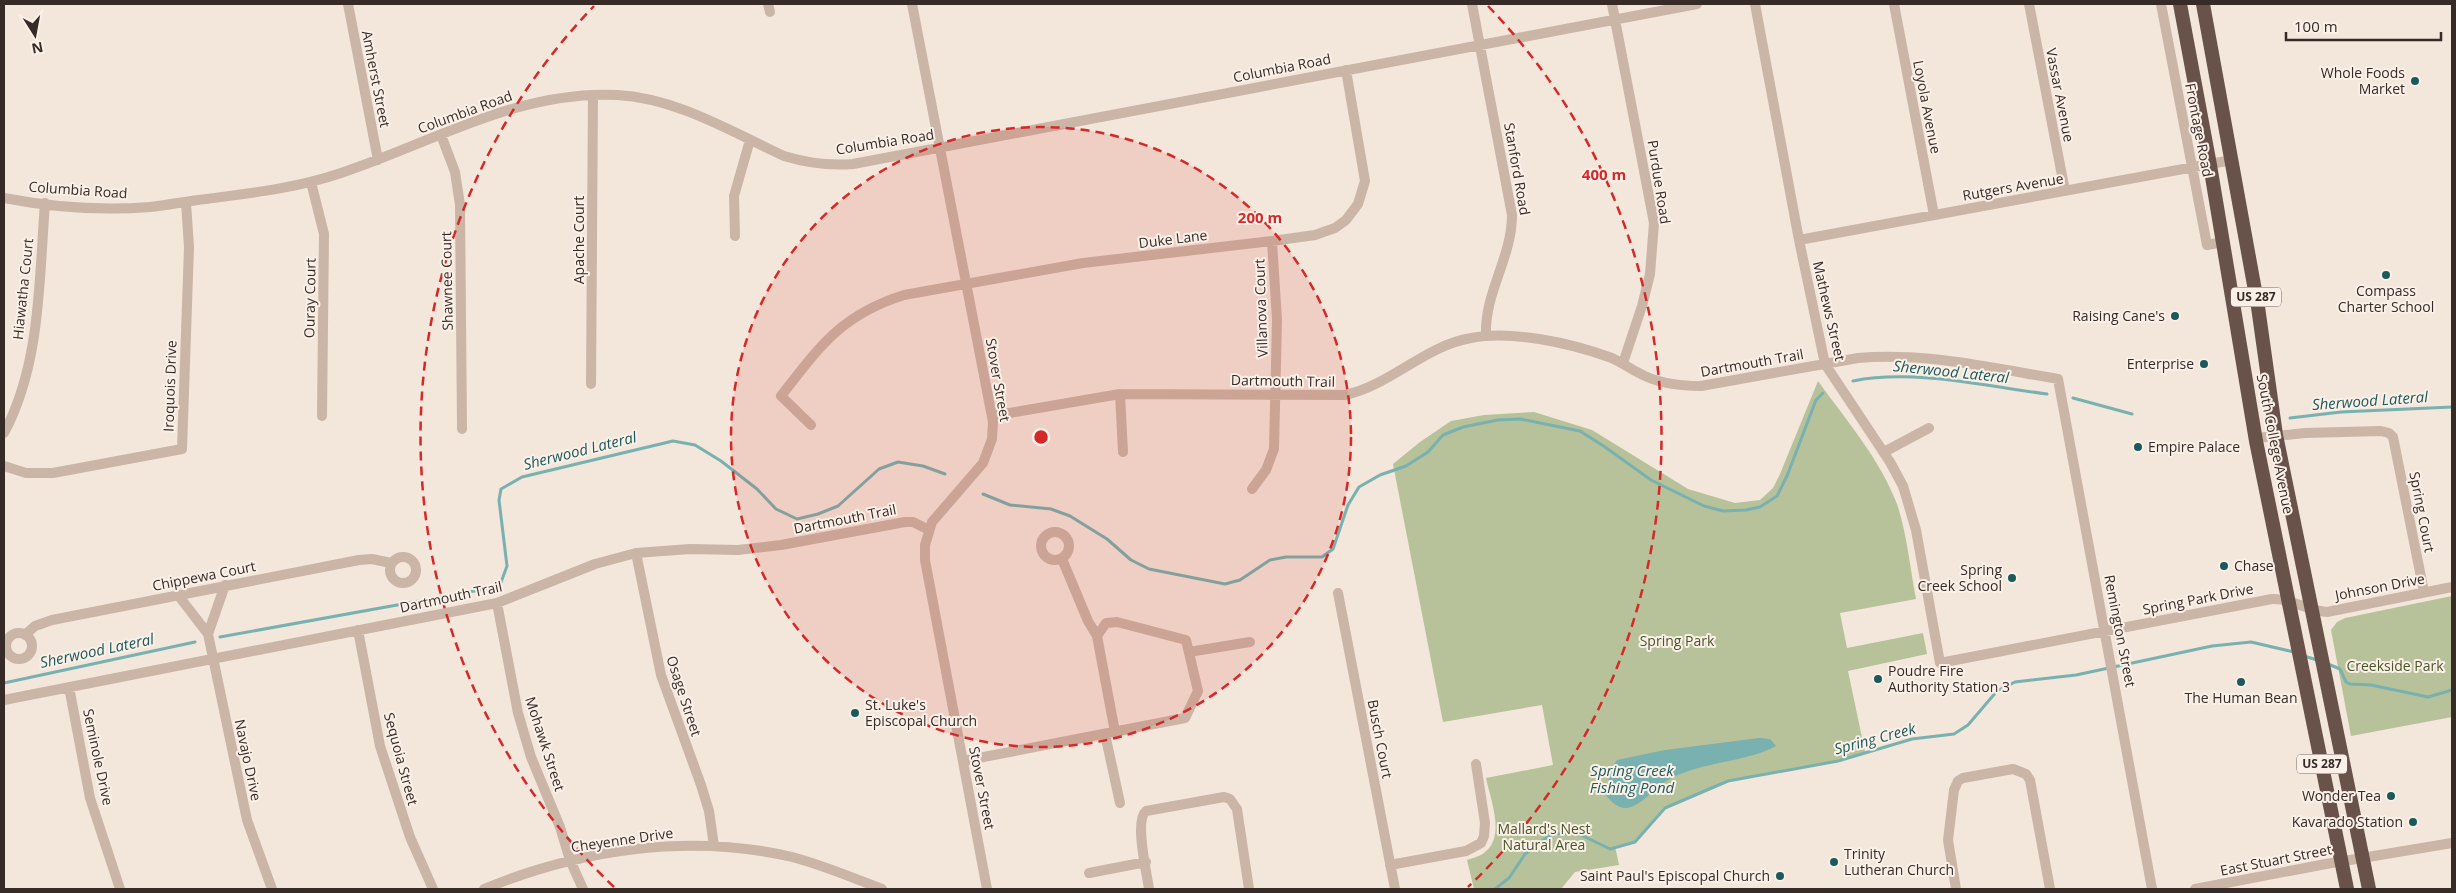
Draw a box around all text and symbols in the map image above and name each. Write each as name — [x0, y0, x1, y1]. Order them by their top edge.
north arrow — [10, 10, 60, 60]
scale bar — [2286, 10, 2441, 42]
text: 100 m — [2294, 16, 2338, 36]
street label: Amherst Street — [358, 29, 395, 129]
text: N — [30, 38, 45, 59]
street label: Vassar Avenue — [2042, 46, 2079, 144]
street label: Columbia Road — [1231, 49, 1332, 86]
street label: Loyola Avenue — [1909, 59, 1946, 155]
place label: Whole Foods Market — [2321, 63, 2405, 98]
marker: Whole Foods Market — [2409, 75, 2421, 87]
street label: Frontage Road — [2181, 81, 2218, 178]
street label: Columbia Road — [415, 86, 515, 137]
street label: Stanford Road — [1500, 121, 1535, 217]
street label: Columbia Road — [834, 124, 935, 159]
street label: Purdue Road — [1643, 139, 1676, 225]
text: 400 m — [1582, 164, 1626, 184]
street label: Rutgers Avenue — [1961, 168, 2065, 205]
street label: Columbia Road — [28, 177, 128, 202]
street label: Apache Court — [569, 196, 588, 284]
text: 200 m — [1238, 207, 1282, 227]
street label: Duke Lane — [1137, 225, 1209, 252]
street label: Shawnee Court — [436, 231, 457, 331]
street label: Hiawatha Court — [8, 237, 37, 341]
street label: Ouray Court — [299, 258, 320, 338]
street label: Villanova Court — [1249, 258, 1272, 358]
street label: Mathews Street — [1809, 259, 1850, 363]
marker: Compass Charter School — [2380, 269, 2392, 281]
place label: Compass Charter School — [2338, 281, 2434, 316]
road number: US 287 — [2231, 288, 2281, 306]
place label: Raising Cane's — [2072, 306, 2165, 325]
marker: Raising Cane's — [2169, 310, 2181, 322]
street label: Stover Street — [982, 337, 1015, 423]
street label: Iroquois Drive — [158, 340, 181, 432]
street label: Dartmouth Trail — [1699, 344, 1805, 381]
place label: Enterprise — [2127, 354, 2194, 373]
water label: Sherwood Lateral — [1892, 355, 2011, 387]
marker: Enterprise — [2198, 358, 2210, 370]
street label: Dartmouth Trail — [1231, 370, 1335, 391]
street label: South College Avenue — [2253, 372, 2298, 515]
water label: Sherwood Lateral — [2311, 386, 2430, 414]
water label: Sherwood Lateral — [521, 426, 640, 474]
centre of rings — [1032, 428, 1050, 446]
place label: Empire Palace — [2148, 437, 2240, 456]
marker: Empire Palace — [2132, 441, 2144, 453]
street label: Spring Court — [2405, 470, 2440, 554]
street label: Dartmouth Trail — [792, 499, 898, 538]
street label: Chippewa Court — [151, 556, 257, 595]
place label: Chase — [2234, 556, 2274, 575]
place label: Spring Creek School — [1917, 560, 2002, 595]
marker: Chase — [2218, 560, 2230, 572]
street label: Johnson Drive — [2331, 568, 2426, 605]
marker: Spring Creek School — [2006, 572, 2018, 584]
street label: Remington Street — [2100, 573, 2141, 689]
street label: Dartmouth Trail — [398, 576, 504, 617]
street label: Spring Park Drive — [2141, 578, 2255, 619]
water label: Sherwood Lateral — [38, 628, 157, 672]
park label: Spring Park — [1640, 631, 1715, 650]
street label: Osage Street — [663, 653, 706, 739]
park label: Creekside Park — [2346, 656, 2444, 675]
place label: Poudre Fire Authority Station 3 — [1888, 661, 2010, 696]
marker: Poudre Fire Authority Station 3 — [1872, 673, 1884, 685]
marker: The Human Bean — [2235, 676, 2247, 688]
place label: The Human Bean — [2185, 688, 2297, 707]
street label: Mohawk Street — [521, 694, 570, 794]
place label: St. Luke's Episcopal Church — [865, 695, 977, 730]
street label: Busch Court — [1364, 698, 1397, 780]
street label: Seminole Drive — [79, 707, 118, 807]
marker: St. Luke's Episcopal Church — [849, 707, 861, 719]
street label: Sequoia Street — [380, 710, 423, 807]
street label: Navajo Drive — [231, 717, 266, 803]
water label: Spring Creek — [1832, 717, 1918, 758]
street label: Stover Street — [965, 745, 1000, 831]
road number: US 287 — [2297, 754, 2347, 774]
water label: Spring Creek Fishing Pond — [1590, 760, 1675, 797]
place label: Wonder Tea — [2302, 786, 2381, 805]
marker: Wonder Tea — [2385, 790, 2397, 802]
place label: Kavarado Station — [2292, 812, 2403, 831]
marker: Kavarado Station — [2407, 816, 2419, 828]
park label: Mallard's Nest Natural Area — [1498, 819, 1590, 854]
street label: Cheyenne Drive — [570, 823, 674, 856]
street label: East Stuart Street — [2218, 839, 2333, 880]
place label: Trinity Lutheran Church — [1844, 844, 1954, 879]
marker: Trinity Lutheran Church — [1828, 856, 1840, 868]
place label: Saint Paul's Episcopal Church — [1580, 866, 1770, 885]
marker: Saint Paul's Episcopal Church — [1774, 870, 1786, 882]

